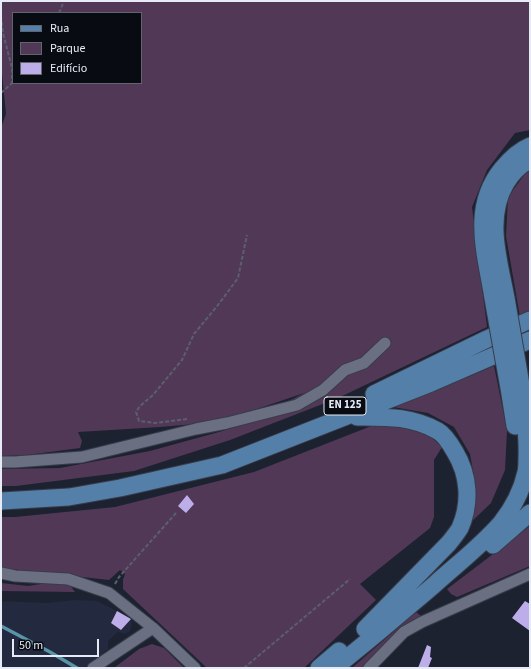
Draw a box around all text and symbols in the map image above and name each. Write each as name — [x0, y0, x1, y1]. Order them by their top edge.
legend — [12, 12, 142, 84]
text: Rua — [50, 20, 69, 37]
text: Parque — [50, 40, 86, 57]
text: Edifício — [50, 60, 87, 77]
road number: EN 125 — [324, 397, 366, 415]
scale bar — [14, 631, 101, 657]
text: 50 m — [19, 637, 43, 654]

